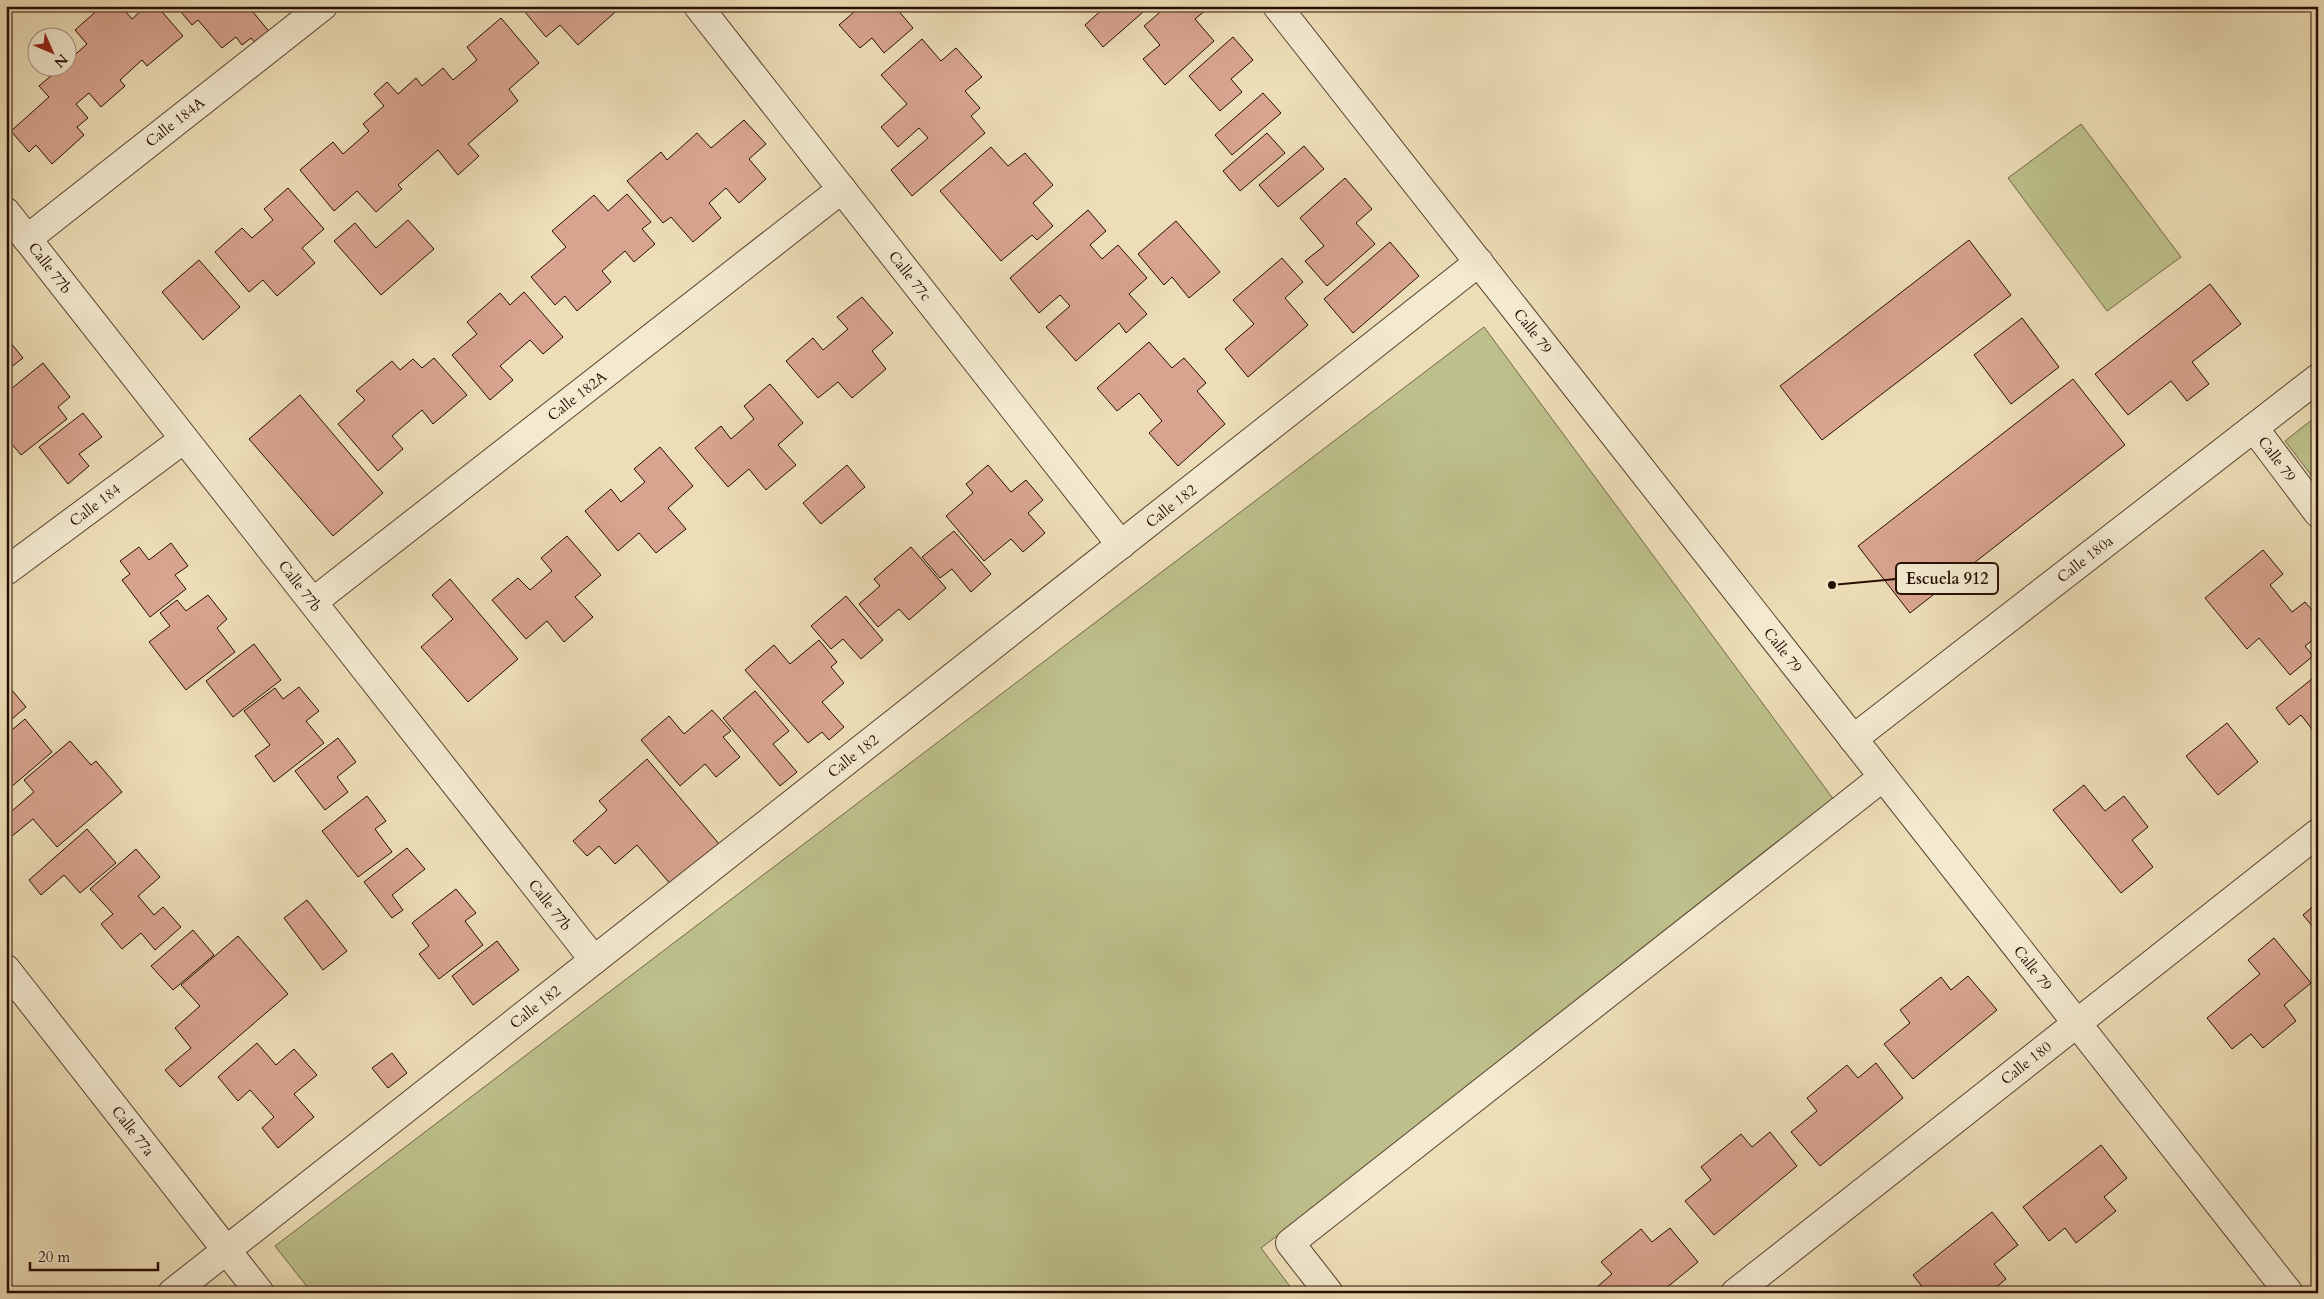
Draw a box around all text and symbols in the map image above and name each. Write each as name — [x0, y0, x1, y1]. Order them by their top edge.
north arrow — [28, 28, 78, 78]
text: N — [50, 50, 72, 72]
street label: Calle 184A — [141, 92, 209, 151]
street label: Calle 77b — [24, 238, 76, 298]
street label: Calle 77c — [884, 247, 936, 305]
street label: Calle 79 — [1509, 304, 1557, 358]
street label: Calle 182A — [543, 366, 611, 425]
street label: Calle 79 — [2253, 432, 2301, 486]
street label: Calle 184 — [65, 479, 125, 531]
street label: Calle 182 — [1141, 480, 1201, 532]
street label: Calle 180a — [2053, 531, 2118, 587]
street label: Calle 77b — [274, 556, 326, 616]
callout: Escuela 912 — [1896, 563, 1998, 594]
text: Escuela 912 — [1906, 568, 1988, 590]
street label: Calle 79 — [1759, 623, 1807, 677]
street label: Calle 182 — [823, 730, 883, 782]
street label: Calle 77b — [524, 875, 576, 935]
street label: Calle 79 — [2009, 941, 2057, 995]
street label: Calle 182 — [505, 981, 565, 1033]
street label: Calle 180 — [1996, 1037, 2056, 1089]
street label: Calle 77a — [107, 1102, 159, 1161]
scale bar — [30, 1239, 158, 1271]
text: 20 m — [38, 1247, 70, 1267]

